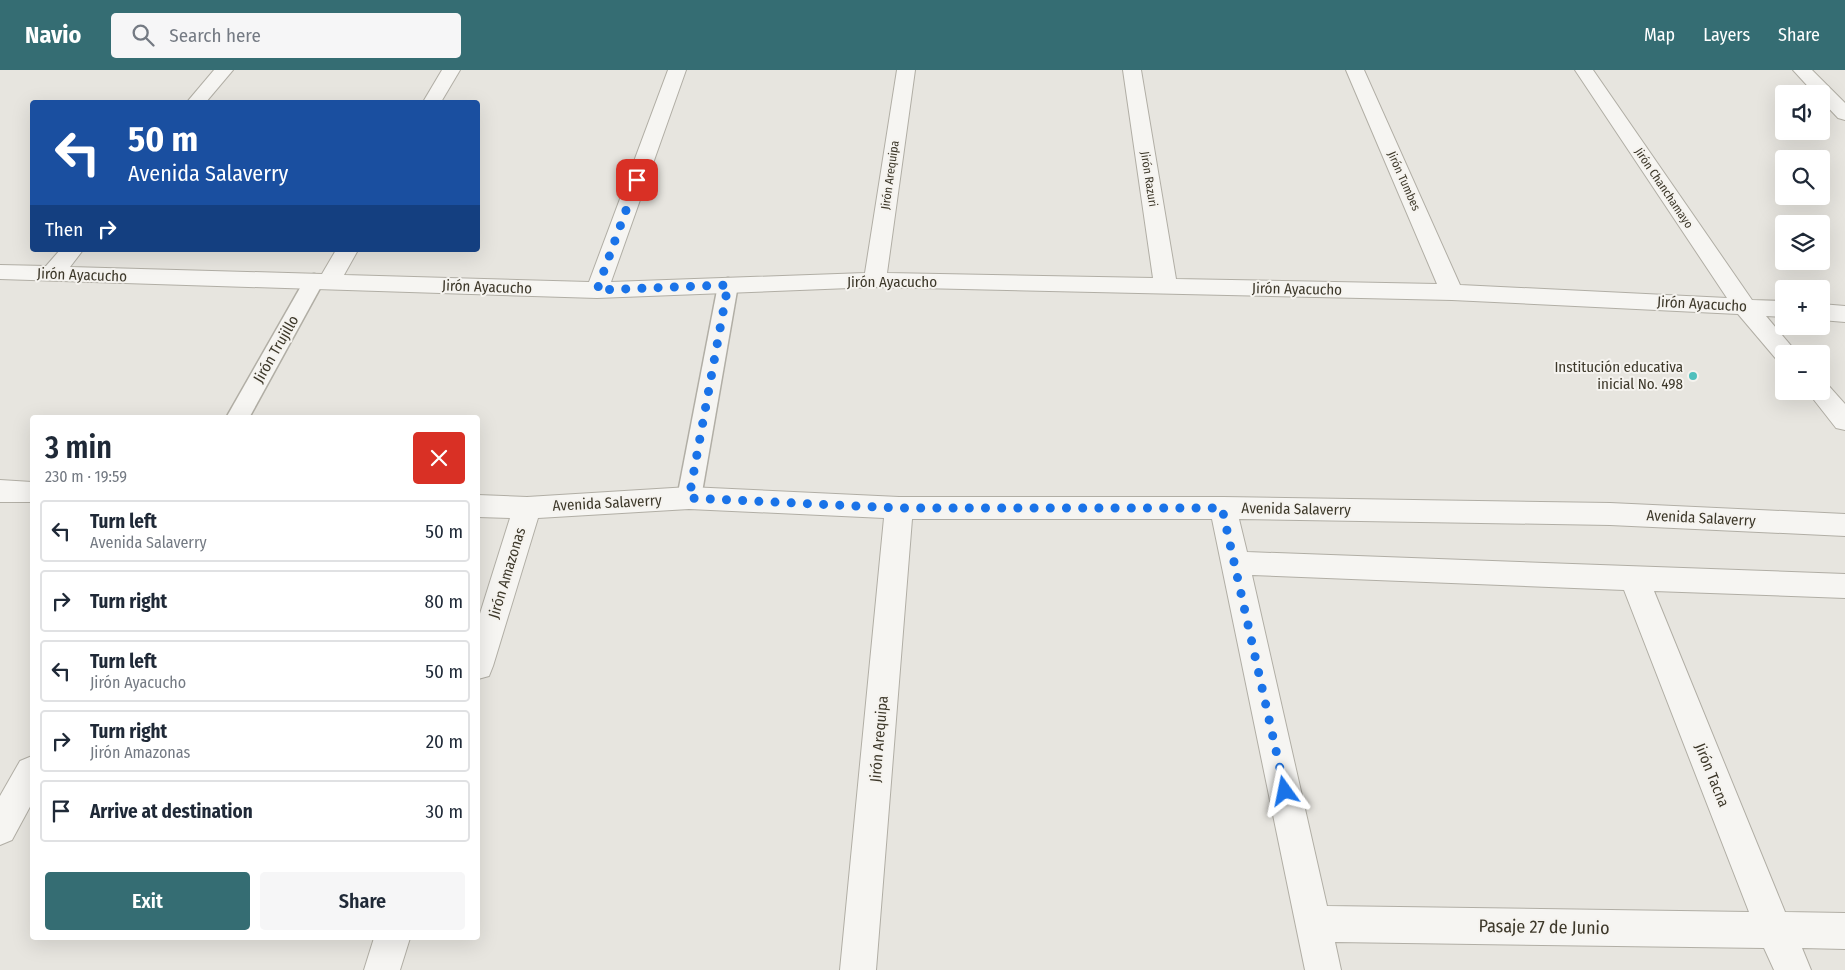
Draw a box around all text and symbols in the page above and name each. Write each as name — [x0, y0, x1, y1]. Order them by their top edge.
search box — [111, 13, 461, 58]
text: Navio — [25, 21, 81, 49]
icon: search — [129, 21, 157, 49]
text: Search here — [169, 24, 261, 47]
text: Map — [1644, 24, 1675, 46]
text: Layers — [1703, 24, 1750, 46]
text: Share — [1778, 24, 1820, 46]
map controls — [1775, 85, 1830, 400]
button: sound — [1775, 85, 1830, 140]
text: 50 m — [128, 118, 198, 160]
icon: left — [45, 120, 110, 185]
street label: Jirón Arequipa — [878, 139, 902, 210]
street label: Jirón Chanchamayo — [1632, 145, 1696, 231]
street label: Jirón Tumbes — [1385, 149, 1423, 213]
street label: Jirón Razuri — [1138, 150, 1160, 208]
button: search — [1775, 150, 1830, 205]
pin — [616, 159, 658, 201]
text: Avenida Salaverry — [128, 160, 288, 187]
icon: arrive — [623, 166, 651, 194]
icon: right — [93, 215, 121, 243]
button: layers — [1775, 215, 1830, 270]
text: Then — [45, 218, 83, 241]
street label: Jirón Ayacucho — [37, 264, 127, 286]
street label: Jirón Ayacucho — [847, 273, 937, 291]
street label: Jirón Ayacucho — [442, 276, 532, 298]
street label: Jirón Ayacucho — [1252, 279, 1342, 299]
button: + — [1775, 280, 1830, 335]
street label: Jirón Ayacucho — [1657, 293, 1748, 315]
street label: Jirón Trujillo — [249, 312, 303, 386]
button: − — [1775, 345, 1830, 400]
place label: Institución educativa inicial No. 498 — [1554, 358, 1683, 393]
marker: Institución educativa inicial No. 498 — [1687, 370, 1699, 382]
text: 3 min — [45, 430, 112, 466]
button: close — [413, 432, 465, 484]
text: 230 m · 19:59 — [45, 467, 127, 486]
street label: Avenida Salaverry — [552, 491, 662, 515]
street label: Avenida Salaverry — [1241, 499, 1351, 519]
street label: Avenida Salaverry — [1646, 506, 1756, 530]
text: Turn left — [90, 510, 157, 533]
icon: left — [47, 517, 75, 545]
text: 50 m — [425, 520, 463, 543]
street label: Jirón Amazonas — [485, 525, 529, 621]
text: Avenida Salaverry — [90, 533, 207, 552]
icon: right — [47, 587, 75, 615]
text: Turn right — [90, 590, 167, 613]
text: 80 m — [425, 590, 463, 613]
text: Turn left — [90, 650, 157, 673]
icon: left — [47, 657, 75, 685]
text: 50 m — [425, 660, 463, 683]
text: Jirón Ayacucho — [90, 673, 186, 692]
street label: Jirón Arequipa — [866, 695, 892, 783]
text: Turn right — [90, 720, 167, 743]
icon: right — [47, 727, 75, 755]
text: 20 m — [426, 730, 463, 753]
street label: Jirón Tacna — [1691, 740, 1733, 810]
text: Jirón Amazonas — [90, 743, 190, 762]
position arrow — [1258, 764, 1310, 816]
icon: arrive — [47, 797, 75, 825]
text: Arrive at destination — [90, 800, 253, 823]
text: 30 m — [425, 800, 463, 823]
button: Exit — [45, 872, 250, 930]
button: Share — [260, 872, 465, 930]
street label: Pasaje 27 de Junio — [1478, 915, 1610, 939]

